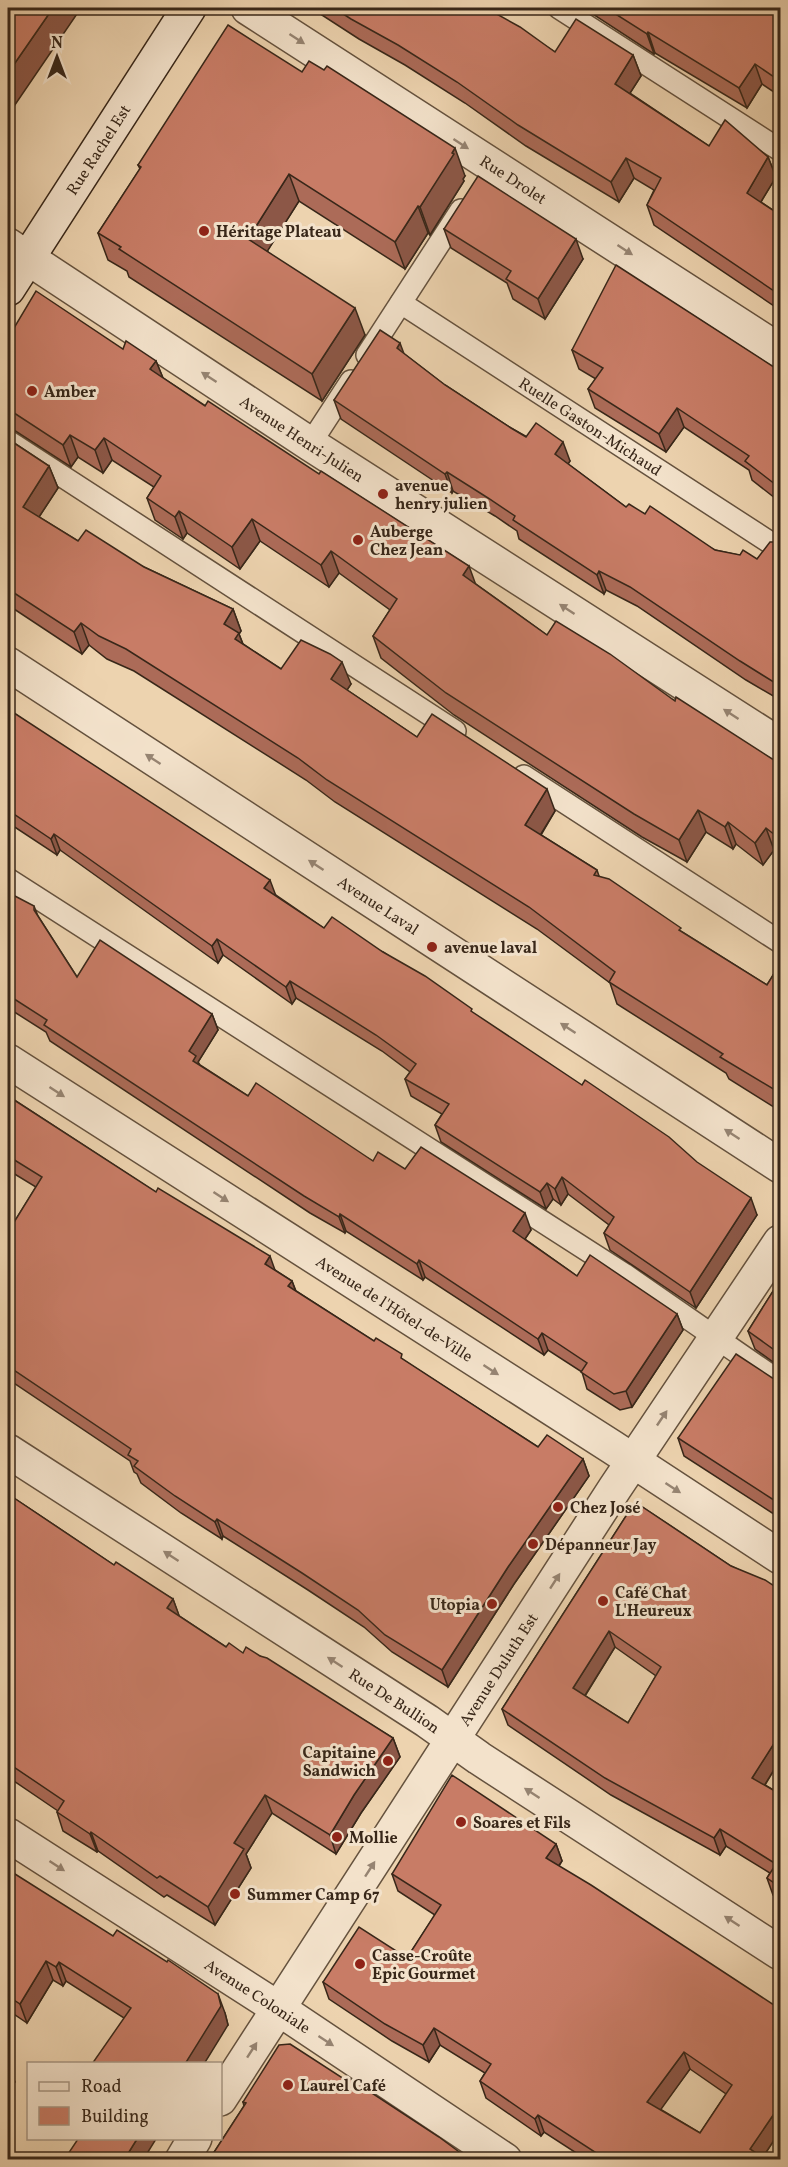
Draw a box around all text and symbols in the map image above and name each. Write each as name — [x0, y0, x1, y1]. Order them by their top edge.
north arrow — [27, 27, 87, 87]
text: N — [51, 33, 63, 55]
one-way arrow — [289, 33, 305, 44]
street label: Rue Rachel Est — [62, 101, 137, 200]
one-way arrow — [453, 139, 470, 150]
street label: Rue Drolet — [475, 151, 551, 211]
place label: Héritage Plateau — [216, 222, 342, 244]
marker: Héritage Plateau — [197, 224, 211, 238]
one-way arrow — [617, 245, 633, 256]
one-way arrow — [201, 372, 218, 383]
street label: Ruelle Gaston-Michaud — [514, 373, 665, 482]
place label: Amber — [44, 382, 97, 404]
marker: Amber — [25, 384, 39, 398]
street label: Avenue Henri-Julien — [235, 392, 367, 489]
place label: avenue henry julien — [395, 476, 488, 516]
marker: avenue henry julien — [376, 487, 390, 501]
place label: Auberge Chez Jean — [370, 522, 444, 562]
marker: Auberge Chez Jean — [351, 533, 365, 547]
one-way arrow — [559, 603, 575, 614]
one-way arrow — [723, 708, 739, 719]
one-way arrow — [145, 753, 161, 764]
one-way arrow — [308, 859, 325, 870]
street label: Avenue Laval — [332, 872, 423, 941]
place label: avenue laval — [444, 938, 538, 960]
marker: avenue laval — [425, 940, 439, 954]
one-way arrow — [560, 1022, 576, 1033]
one-way arrow — [49, 1086, 65, 1097]
one-way arrow — [724, 1128, 740, 1139]
one-way arrow — [213, 1192, 229, 1203]
street label: Avenue de l'Hôtel-de-Ville — [311, 1252, 476, 1368]
one-way arrow — [483, 1364, 499, 1376]
one-way arrow — [656, 1411, 668, 1427]
one-way arrow — [665, 1482, 681, 1493]
place label: Chez José — [570, 1498, 641, 1520]
marker: Chez José — [551, 1500, 565, 1514]
place label: Dépanneur Jay — [545, 1535, 656, 1557]
marker: Dépanneur Jay — [526, 1537, 540, 1551]
one-way arrow — [163, 1551, 179, 1562]
one-way arrow — [549, 1573, 560, 1590]
place label: Café Chat L'Heureux — [615, 1583, 692, 1623]
marker: Café Chat L'Heureux — [596, 1594, 610, 1608]
place label: Utopia — [430, 1595, 480, 1617]
marker: Utopia — [485, 1597, 499, 1611]
street label: Avenue Duluth Est — [455, 1609, 545, 1731]
one-way arrow — [327, 1657, 343, 1668]
street label: Rue De Bullion — [344, 1664, 444, 1740]
place label: Capitaine Sandwich — [302, 1743, 376, 1783]
marker: Capitaine Sandwich — [381, 1754, 395, 1768]
one-way arrow — [524, 1787, 540, 1798]
place label: Soares et Fils — [473, 1813, 571, 1835]
marker: Soares et Fils — [454, 1815, 468, 1829]
place label: Mollie — [349, 1828, 398, 1850]
marker: Mollie — [330, 1830, 344, 1844]
one-way arrow — [49, 1861, 65, 1872]
one-way arrow — [364, 1861, 375, 1877]
place label: Summer Camp 67 — [247, 1885, 380, 1907]
marker: Summer Camp 67 — [228, 1887, 242, 1901]
one-way arrow — [724, 1915, 740, 1926]
place label: Casse-Croûte Epic Gourmet — [372, 1946, 475, 1986]
street label: Avenue Coloniale — [199, 1955, 314, 2040]
marker: Casse-Croûte Epic Gourmet — [353, 1957, 367, 1971]
one-way arrow — [318, 2036, 334, 2047]
one-way arrow — [246, 2042, 257, 2058]
legend — [27, 2062, 222, 2140]
text: Road — [81, 2075, 122, 2100]
place label: Laurel Café — [300, 2076, 386, 2098]
marker: Laurel Café — [281, 2078, 295, 2092]
text: Building — [81, 2105, 149, 2130]

